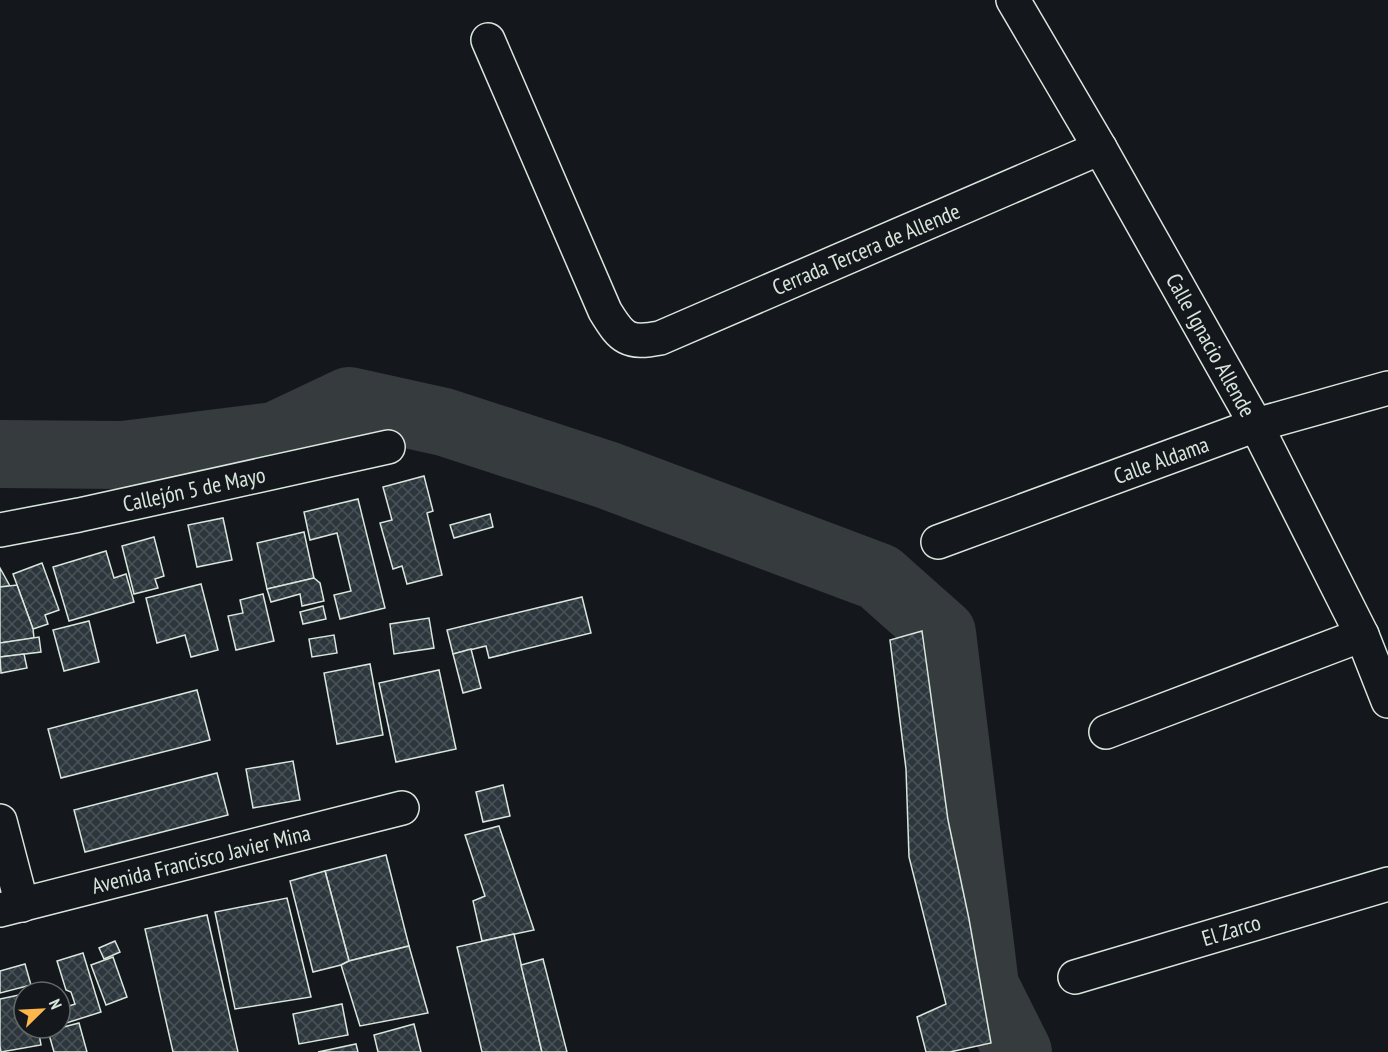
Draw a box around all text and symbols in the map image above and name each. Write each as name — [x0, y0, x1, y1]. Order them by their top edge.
street label: Cerrada Tercera de Allende — [768, 197, 964, 301]
street label: Calle Ignacio Allende — [1160, 268, 1262, 422]
street label: Calle Aldama — [1110, 430, 1212, 490]
street label: Callejón 5 de Mayo — [120, 460, 268, 518]
street label: Avenida Francisco Javier Mina — [89, 818, 313, 900]
street label: El Zarco — [1198, 908, 1264, 952]
north arrow — [12, 980, 72, 1040]
text: N — [45, 996, 67, 1012]

